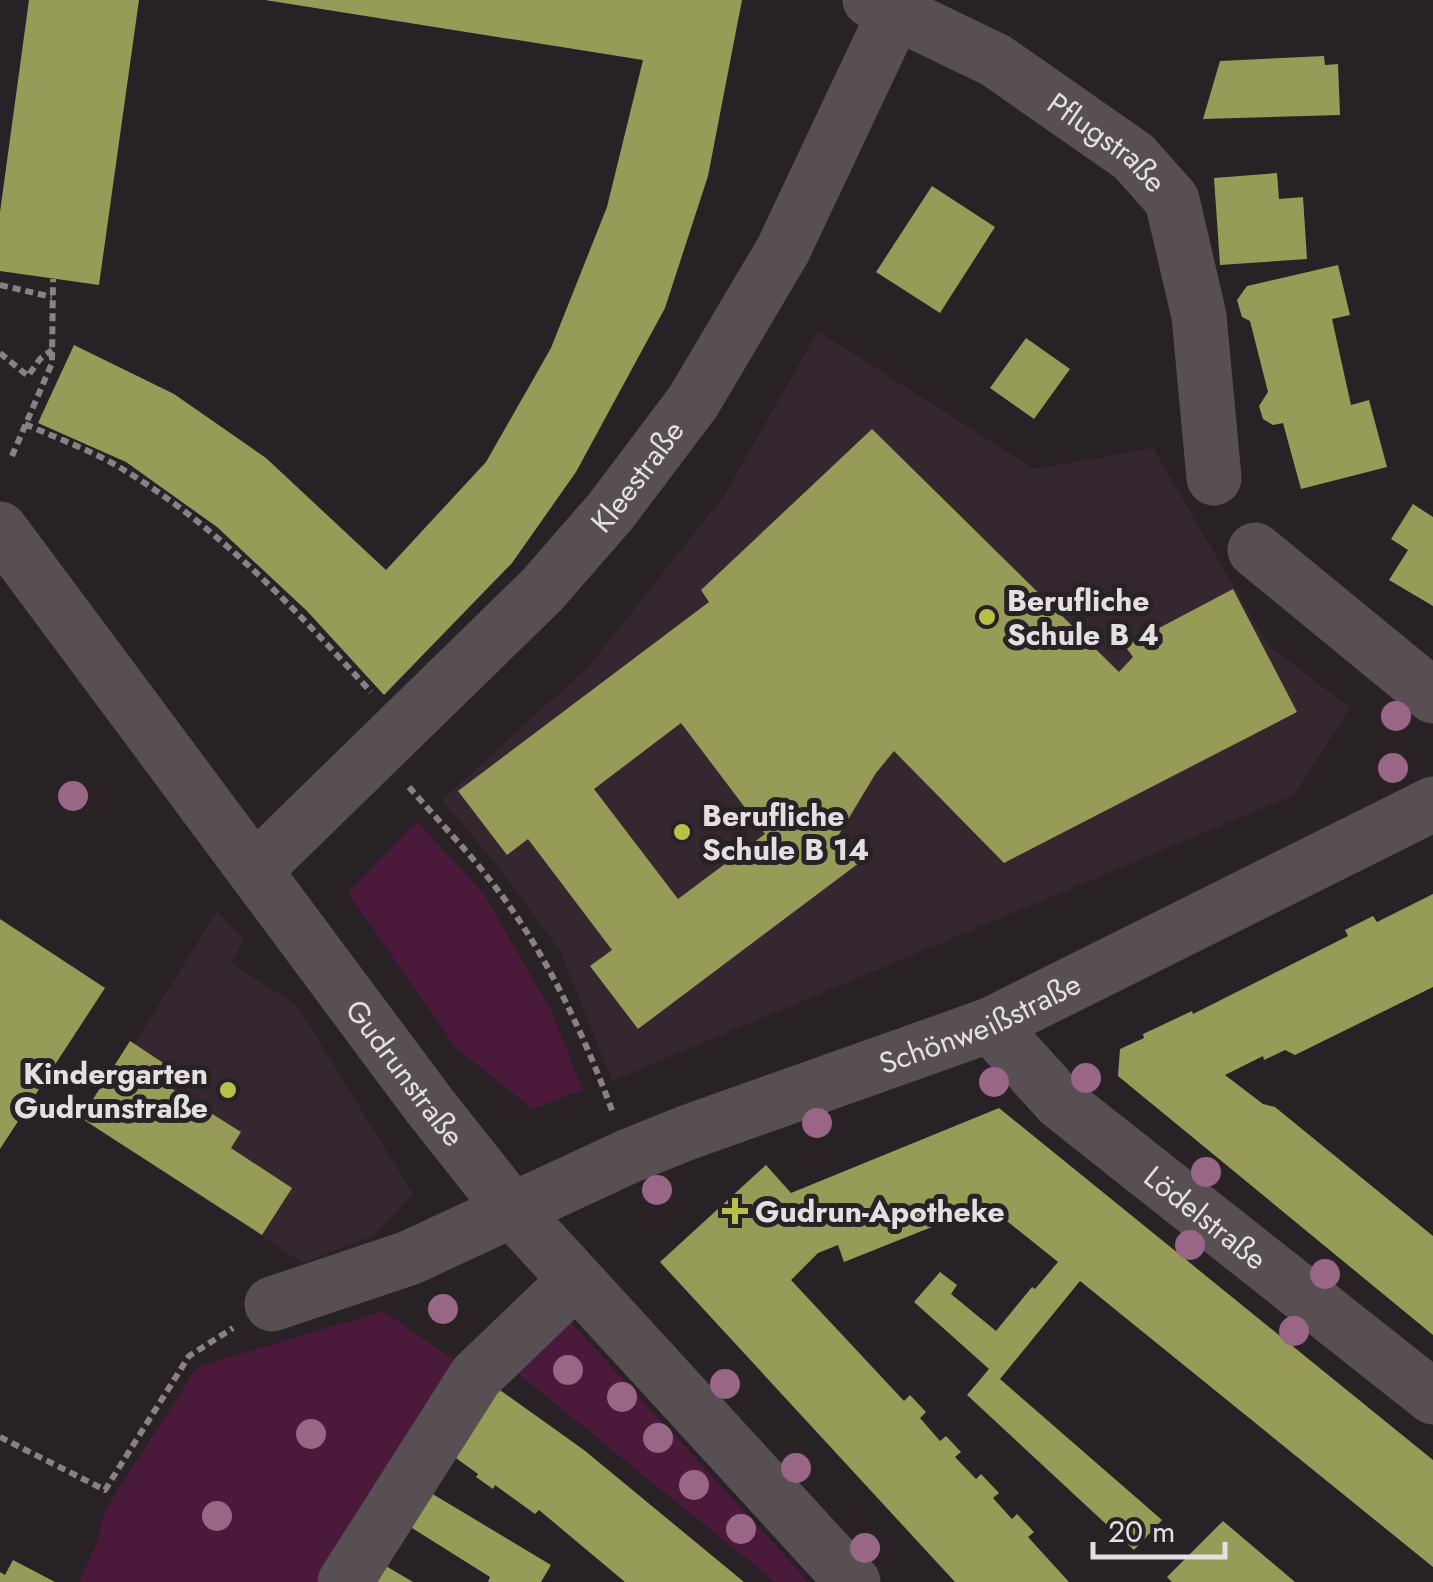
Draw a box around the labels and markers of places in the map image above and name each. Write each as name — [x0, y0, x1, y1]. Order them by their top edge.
place label: Berufliche Schule B 4 — [1007, 579, 1159, 656]
marker: Berufliche Schule B 4 — [976, 606, 998, 628]
place label: Berufliche Schule B 14 — [702, 794, 869, 871]
marker: Berufliche Schule B 14 — [671, 821, 693, 843]
place label: Kindergarten Gudrunstraße — [14, 1052, 208, 1129]
marker: Kindergarten Gudrunstraße — [217, 1079, 239, 1101]
place label: Gudrun-Apotheke — [755, 1190, 1005, 1233]
marker: Gudrun-Apotheke — [724, 1200, 746, 1222]

